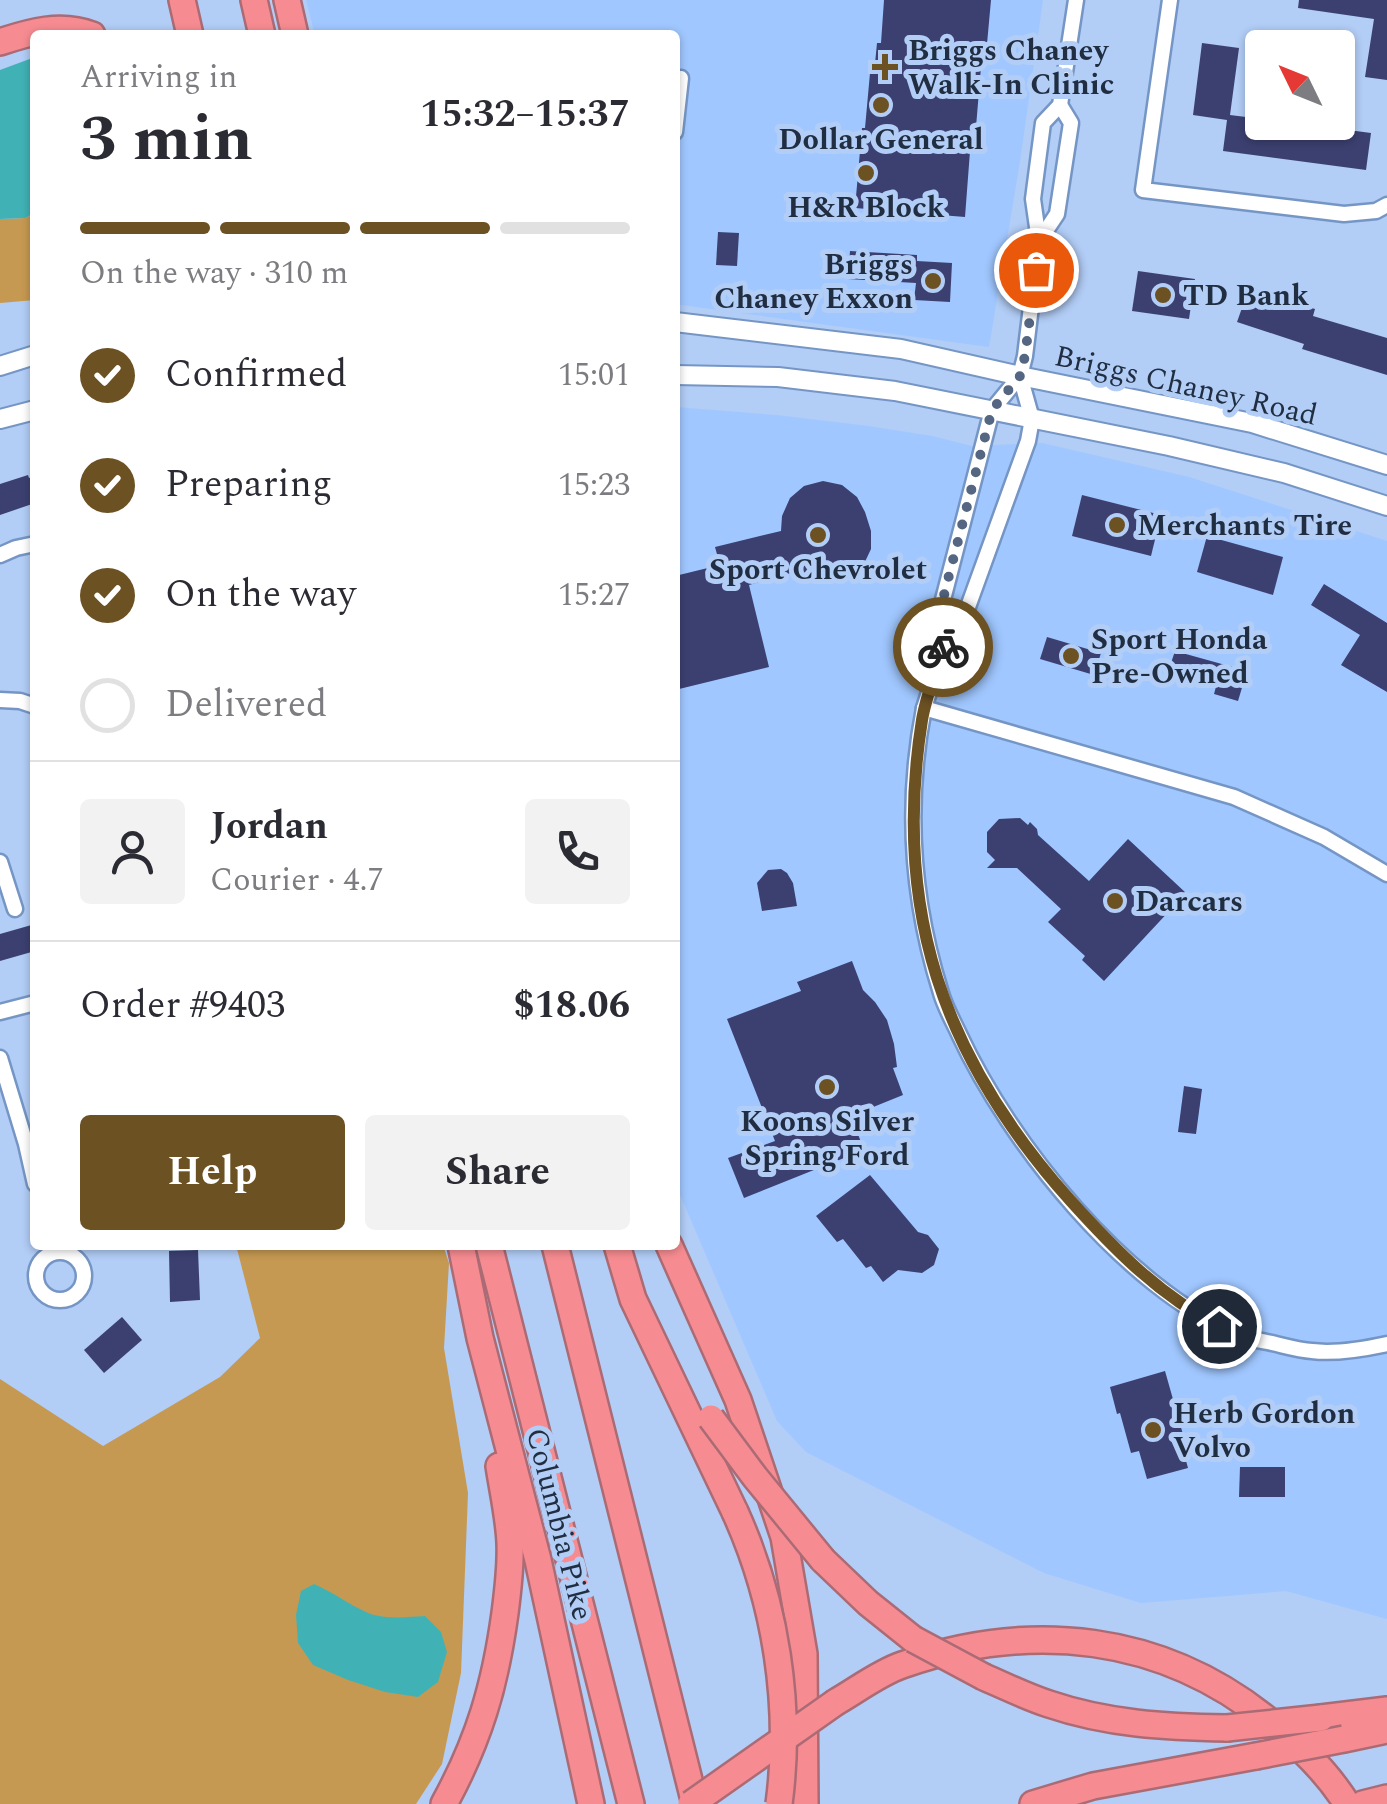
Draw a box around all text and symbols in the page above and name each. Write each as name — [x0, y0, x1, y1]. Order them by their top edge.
place label: Briggs Chaney Walk-In Clinic — [908, 28, 1114, 108]
north arrow — [1245, 30, 1355, 140]
map controls — [1245, 30, 1355, 140]
text: Arriving in — [80, 53, 237, 102]
marker: Briggs Chaney Walk-In Clinic — [872, 54, 898, 80]
text: 15:32–15:37 — [420, 86, 630, 144]
text: 3 min — [80, 90, 253, 189]
marker: Dollar General — [870, 94, 892, 116]
place label: Dollar General — [778, 117, 984, 163]
marker: H&R Block — [855, 162, 877, 184]
place label: H&R Block — [787, 185, 945, 231]
pin — [994, 228, 1079, 313]
place label: Briggs Chaney Exxon — [714, 242, 913, 322]
icon: bag — [1009, 243, 1064, 298]
text: On the way · 310 m — [80, 249, 348, 298]
marker: Briggs Chaney Exxon — [922, 270, 944, 292]
place label: TD Bank — [1183, 273, 1309, 319]
marker: TD Bank — [1152, 284, 1174, 306]
street label: Briggs Chaney Road — [1050, 333, 1322, 439]
text: Confirmed — [165, 346, 347, 404]
icon: check — [80, 348, 135, 403]
text: 15:01 — [558, 351, 630, 400]
text: Preparing — [165, 456, 332, 514]
icon: check — [80, 458, 135, 513]
text: 15:23 — [558, 461, 630, 510]
place label: Merchants Tire — [1137, 503, 1352, 549]
marker: Merchants Tire — [1106, 514, 1128, 536]
marker: Sport Chevrolet — [807, 524, 829, 546]
place label: Sport Chevrolet — [709, 547, 927, 593]
text: On the way — [165, 566, 356, 624]
icon: check — [80, 568, 135, 623]
text: 15:27 — [558, 571, 630, 620]
courier — [893, 597, 993, 697]
place label: Sport Honda Pre-Owned — [1091, 617, 1268, 697]
icon: bike — [916, 620, 971, 675]
marker: Sport Honda Pre-Owned — [1060, 645, 1082, 667]
text: Delivered — [165, 676, 327, 734]
text: Jordan — [210, 798, 328, 856]
button: person — [80, 799, 185, 904]
button: phone — [525, 799, 630, 904]
text: Courier · 4.7 — [210, 856, 383, 905]
place label: Darcars — [1135, 879, 1243, 925]
marker: Darcars — [1104, 890, 1126, 912]
text: Order #9403 — [80, 977, 285, 1035]
text: $18.06 — [513, 977, 630, 1035]
marker: Koons Silver Spring Ford — [816, 1076, 838, 1098]
place label: Koons Silver Spring Ford — [740, 1099, 914, 1179]
button: Help — [80, 1115, 345, 1230]
button: Share — [365, 1115, 630, 1230]
pin — [1177, 1284, 1262, 1369]
icon: home — [1192, 1299, 1247, 1354]
place label: Herb Gordon Volvo — [1173, 1391, 1355, 1471]
marker: Herb Gordon Volvo — [1142, 1419, 1164, 1441]
street label: Columbia Pike — [513, 1423, 605, 1625]

